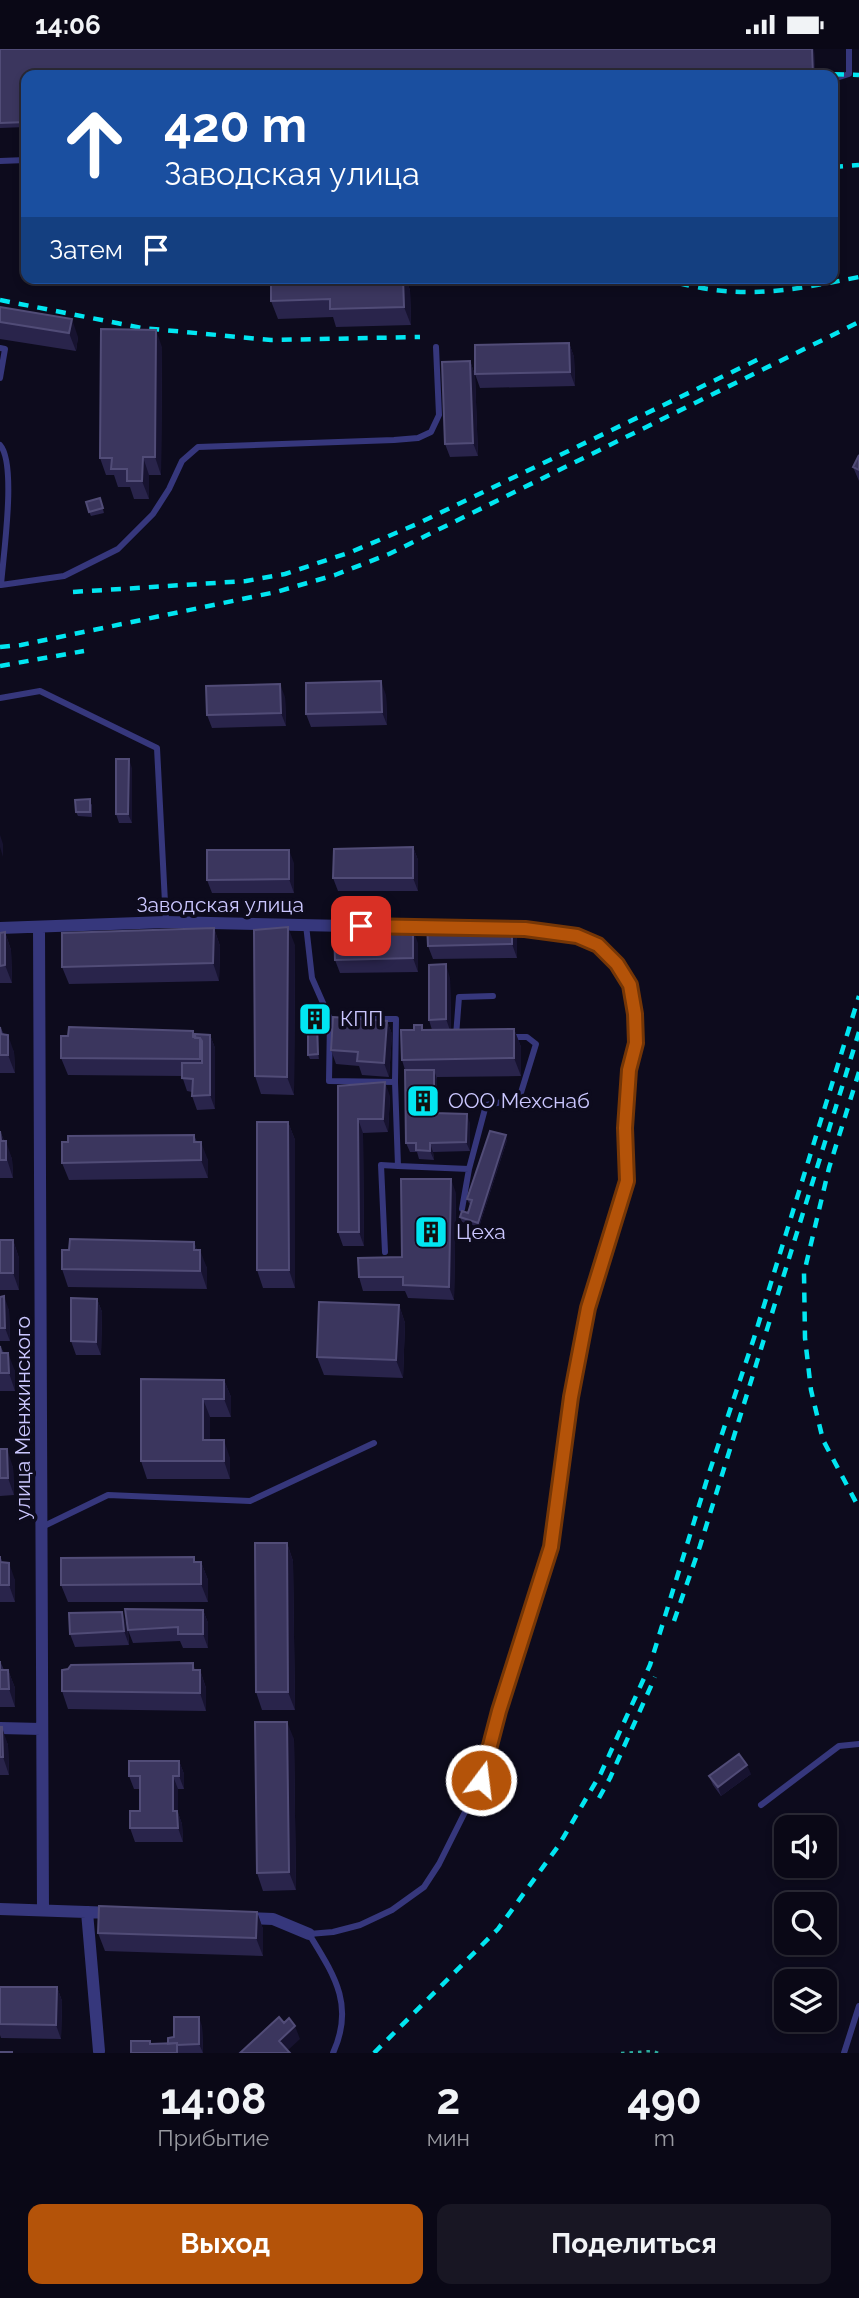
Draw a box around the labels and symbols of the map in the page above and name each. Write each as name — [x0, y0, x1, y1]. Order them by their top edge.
street label: Заводская улица — [136, 892, 304, 917]
pin — [331, 896, 391, 956]
building icon: КПП — [296, 1000, 334, 1038]
place label: КПП — [340, 1006, 383, 1031]
building icon: ООО Мехснаб — [404, 1082, 442, 1120]
place label: ООО Мехснаб — [448, 1088, 590, 1113]
building icon: Цеха — [412, 1213, 450, 1251]
place label: Цеха — [456, 1219, 506, 1244]
street label: улица Менжинского — [10, 1316, 35, 1520]
position arrow — [444, 1743, 518, 1817]

